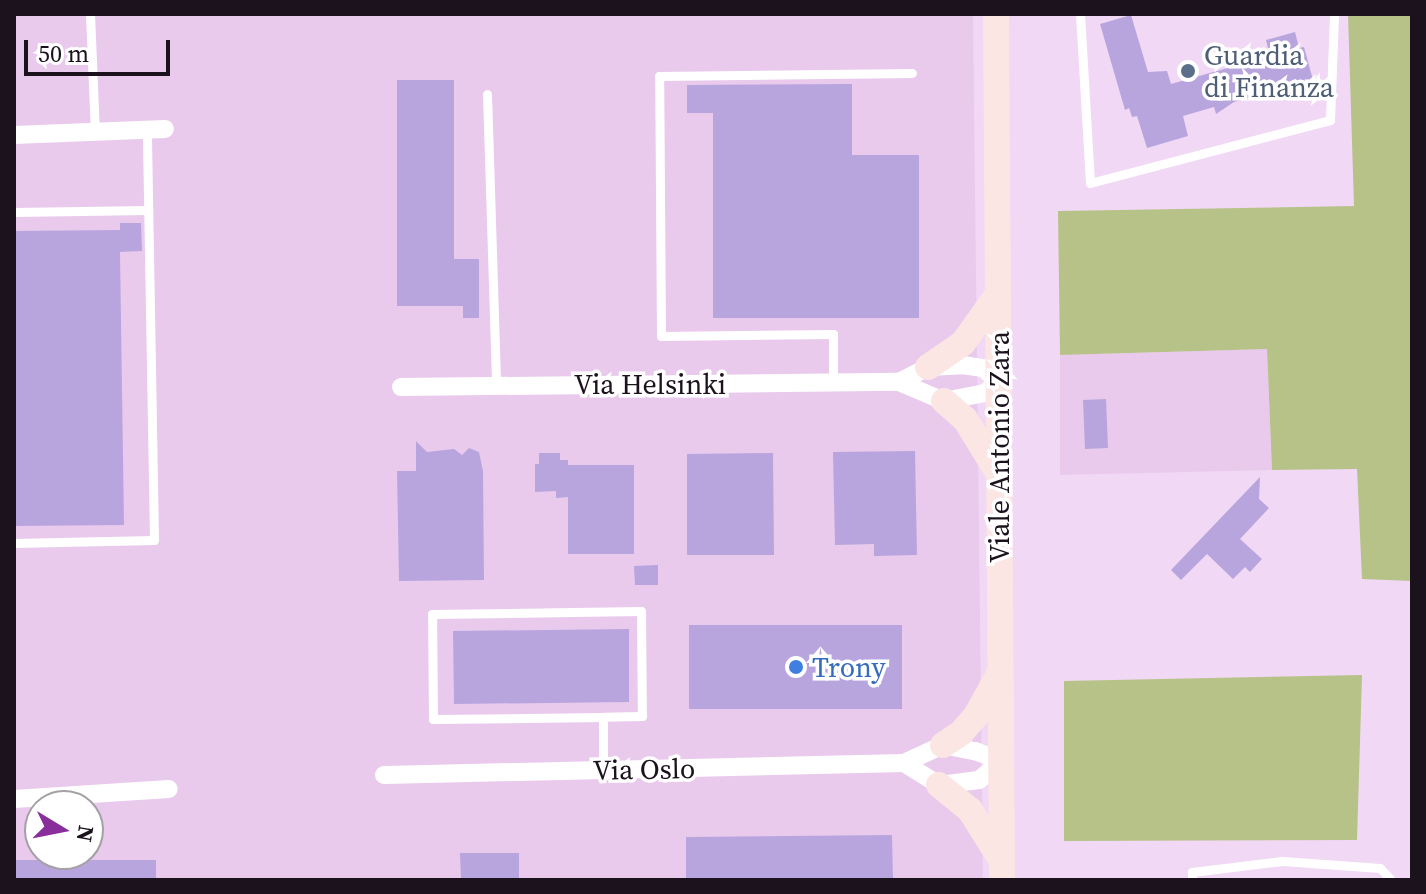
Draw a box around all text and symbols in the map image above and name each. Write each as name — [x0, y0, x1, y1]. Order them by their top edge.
scale bar — [28, 24, 174, 74]
text: 50 m — [38, 37, 89, 70]
place label: Guardia di Finanza — [1204, 38, 1334, 104]
marker: Guardia di Finanza — [1179, 62, 1197, 80]
street label: Viale Antonio Zara — [982, 331, 1016, 563]
street label: Via Helsinki — [574, 367, 726, 401]
place label: Trony — [812, 650, 885, 684]
marker: Trony — [787, 658, 805, 676]
street label: Via Oslo — [592, 751, 696, 787]
north arrow — [24, 790, 104, 870]
text: N — [70, 823, 102, 844]

